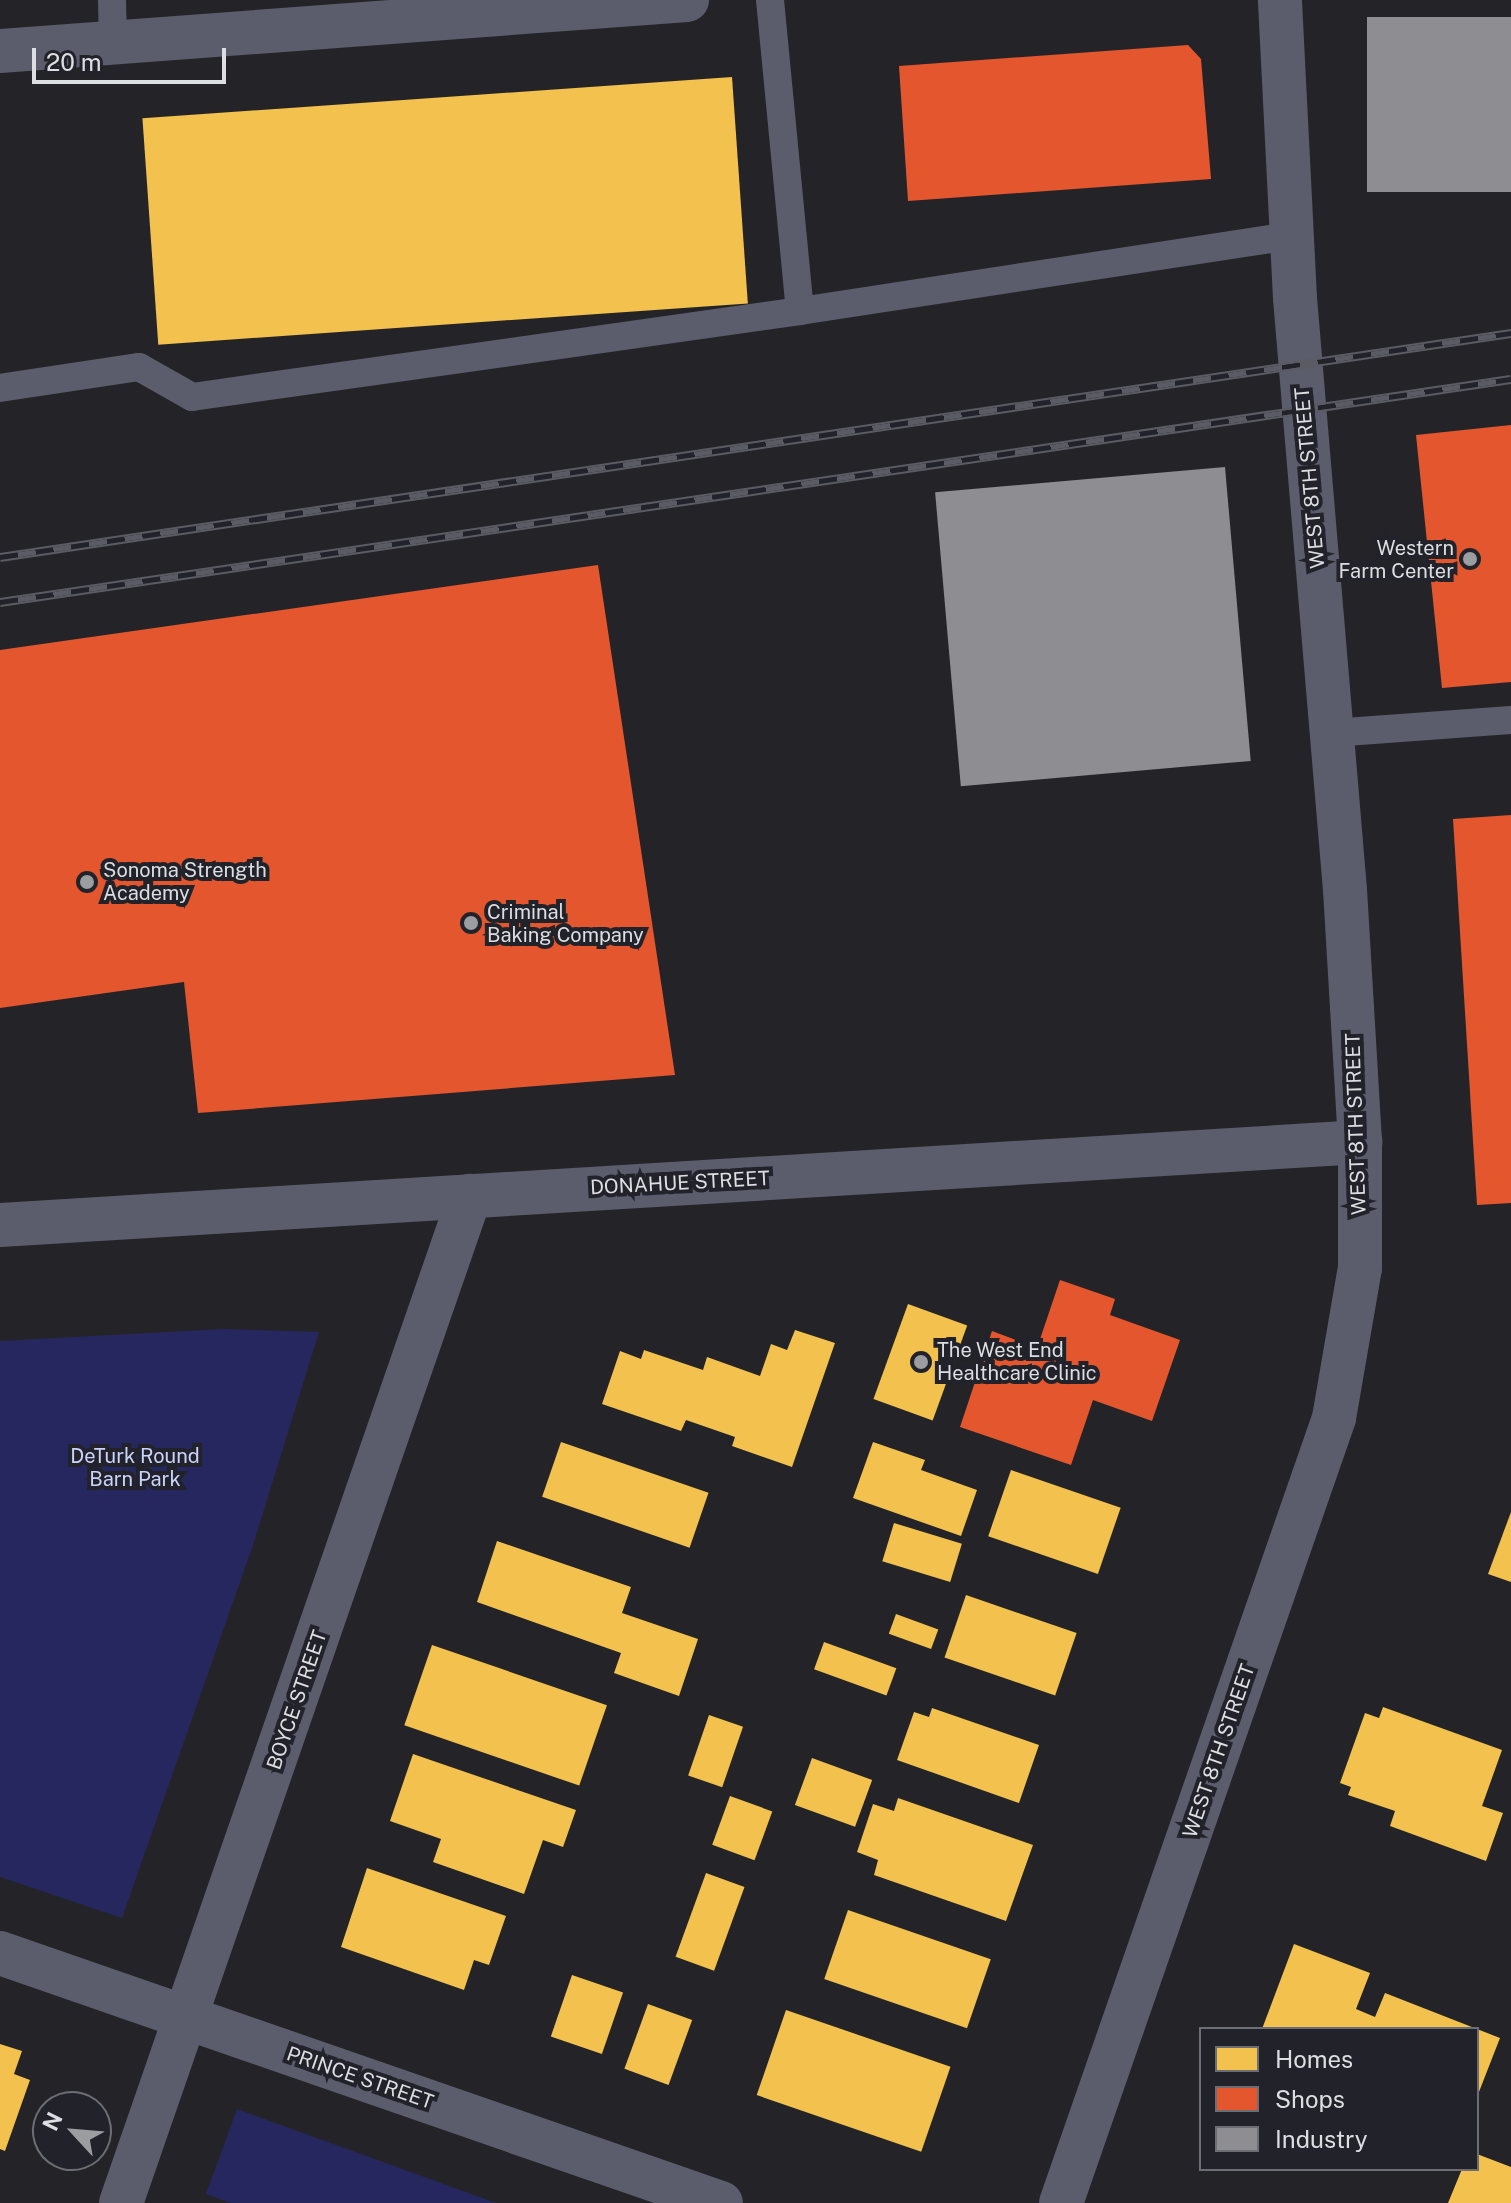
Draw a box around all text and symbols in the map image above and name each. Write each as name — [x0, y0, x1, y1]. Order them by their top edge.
scale bar — [36, 32, 230, 82]
text: 20 m — [46, 48, 102, 76]
street label: WEST 8TH STREET — [1290, 386, 1330, 570]
place label: Western Farm Center — [1338, 536, 1454, 583]
marker: Western Farm Center — [1461, 550, 1479, 568]
place label: Sonoma Strength Academy — [103, 858, 267, 905]
marker: Sonoma Strength Academy — [78, 873, 96, 891]
place label: Criminal Baking Company — [487, 900, 644, 947]
marker: Criminal Baking Company — [462, 914, 480, 932]
street label: WEST 8TH STREET — [1341, 1033, 1371, 1215]
street label: DONAHUE STREET — [590, 1166, 770, 1200]
place label: The West End Healthcare Clinic — [937, 1338, 1097, 1385]
marker: The West End Healthcare Clinic — [912, 1353, 930, 1371]
park label: DeTurk Round Barn Park — [70, 1444, 200, 1491]
street label: BOYCE STREET — [262, 1627, 332, 1773]
street label: WEST 8TH STREET — [1178, 1661, 1260, 1841]
legend — [1199, 2027, 1479, 2171]
street label: PRINCE STREET — [283, 2042, 437, 2114]
text: Homes — [1275, 2045, 1353, 2073]
text: Shops — [1275, 2085, 1345, 2113]
north arrow — [32, 2091, 112, 2171]
text: N — [37, 2108, 68, 2135]
text: Industry — [1275, 2125, 1368, 2153]

